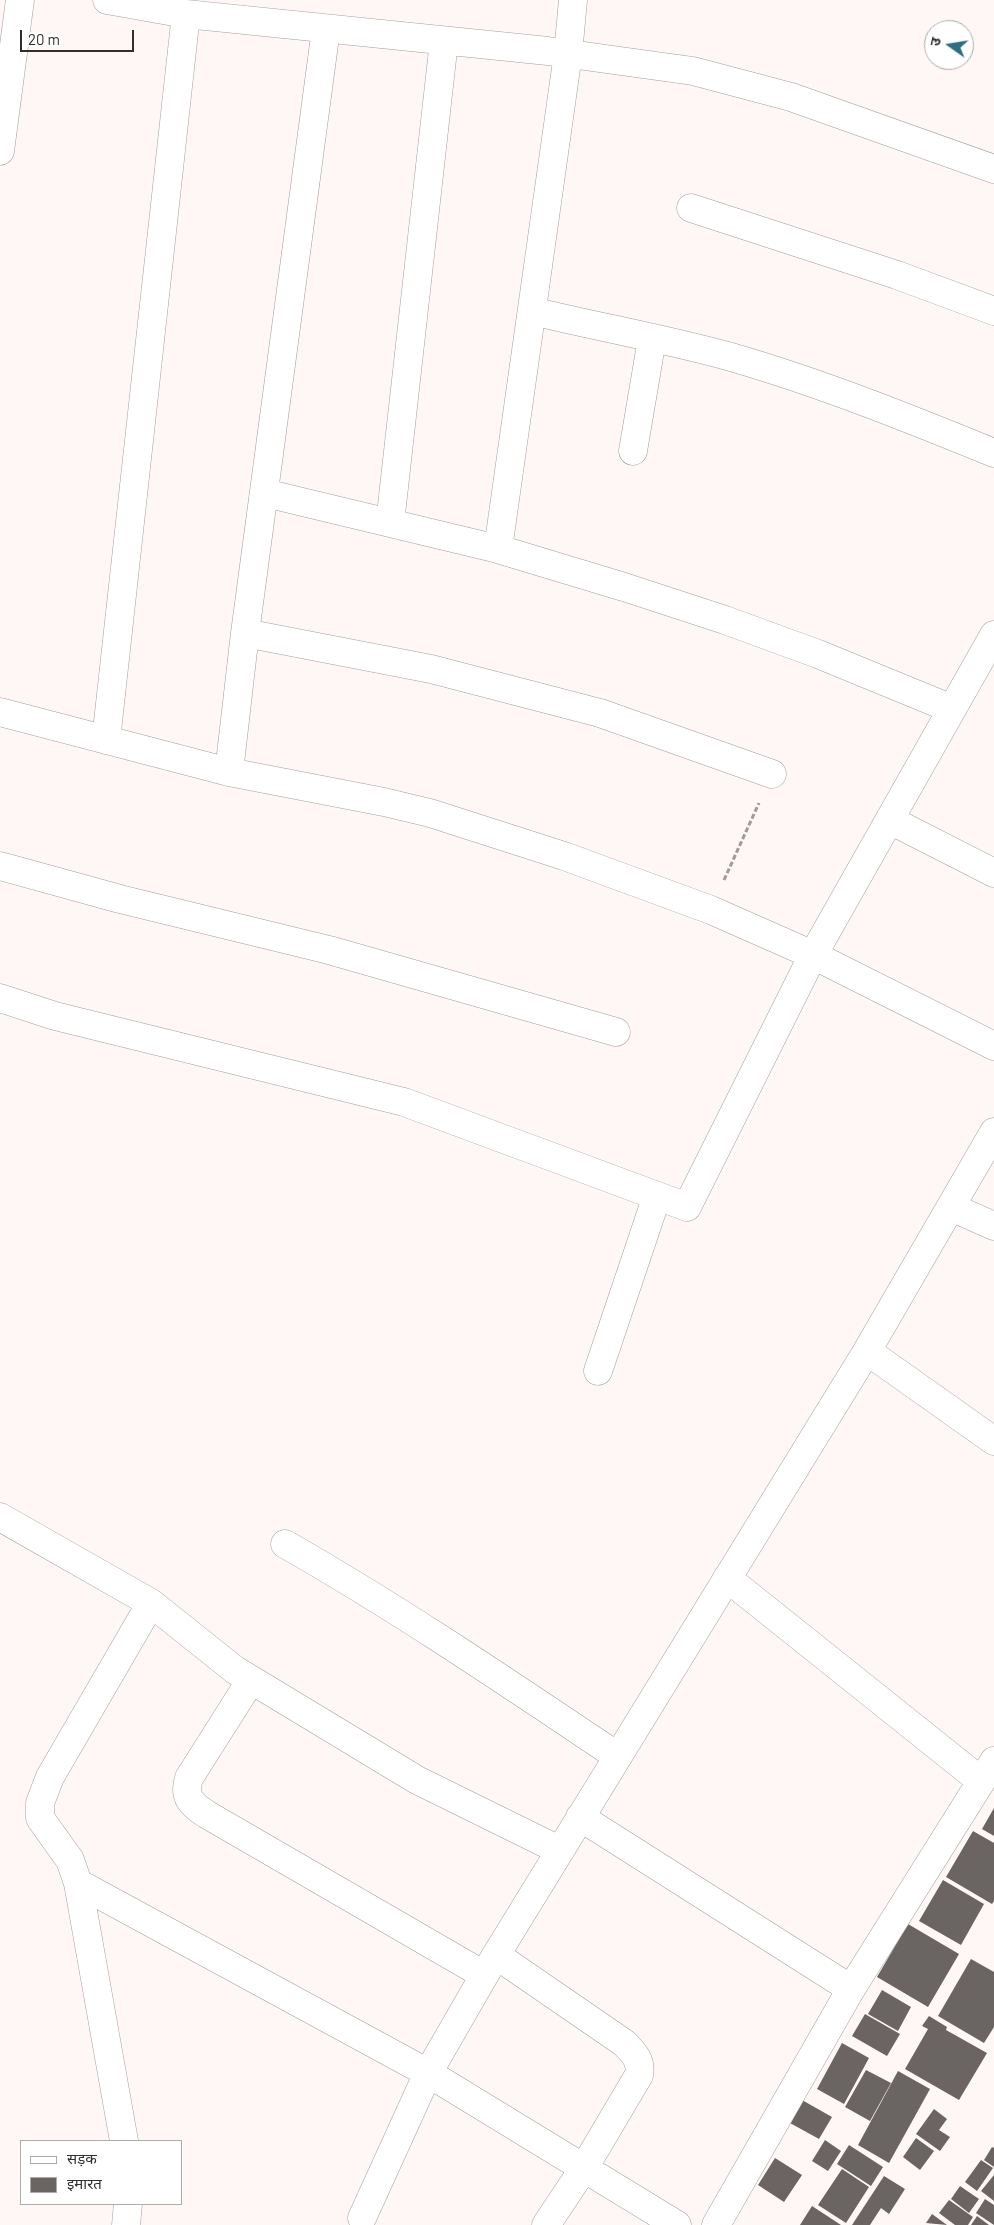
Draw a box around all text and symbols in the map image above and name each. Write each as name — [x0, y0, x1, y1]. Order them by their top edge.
scale bar — [22, 20, 136, 52]
north arrow — [924, 20, 974, 70]
text: 20 m — [28, 30, 60, 48]
text: उ — [926, 36, 944, 48]
legend — [20, 2140, 182, 2205]
text: सड़क — [67, 2149, 97, 2167]
text: इमारत — [67, 2174, 102, 2192]

